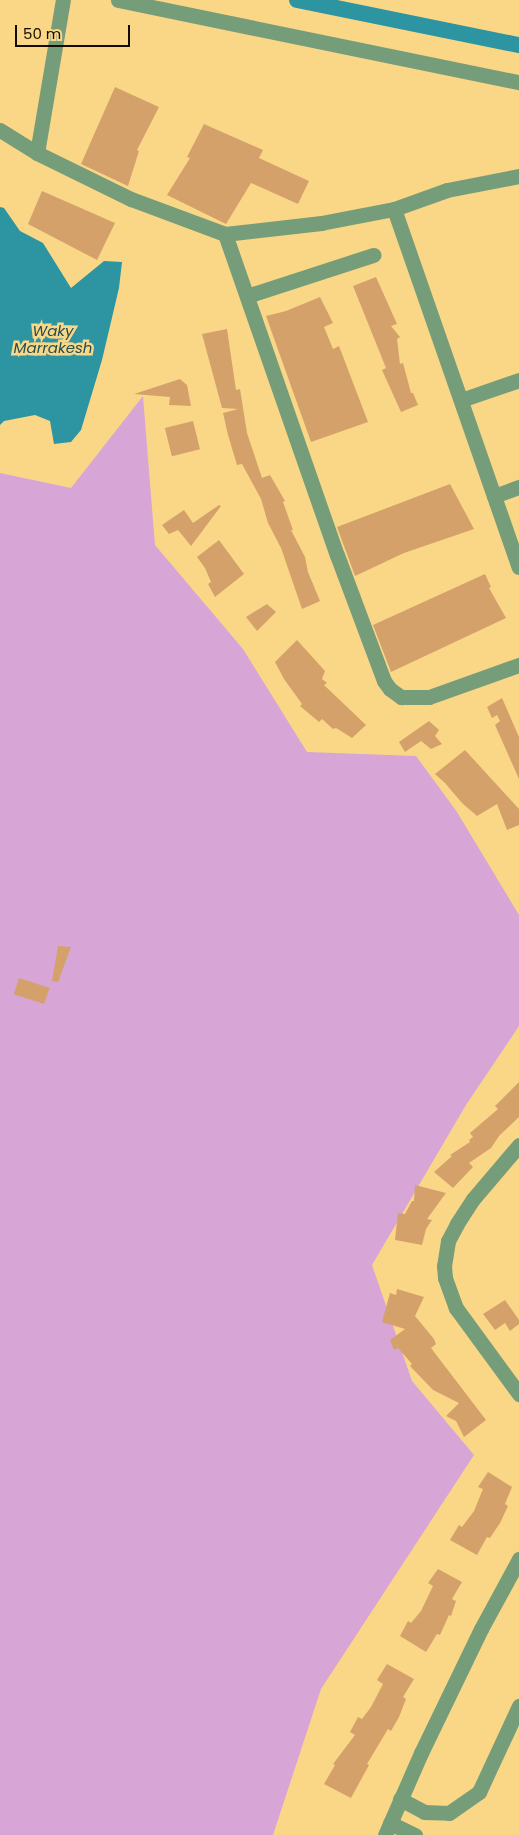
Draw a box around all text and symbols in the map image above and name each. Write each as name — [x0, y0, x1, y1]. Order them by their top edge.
scale bar — [18, 15, 132, 47]
text: 50 m — [23, 23, 61, 44]
water label: Waky Marrakesh — [14, 321, 92, 356]

